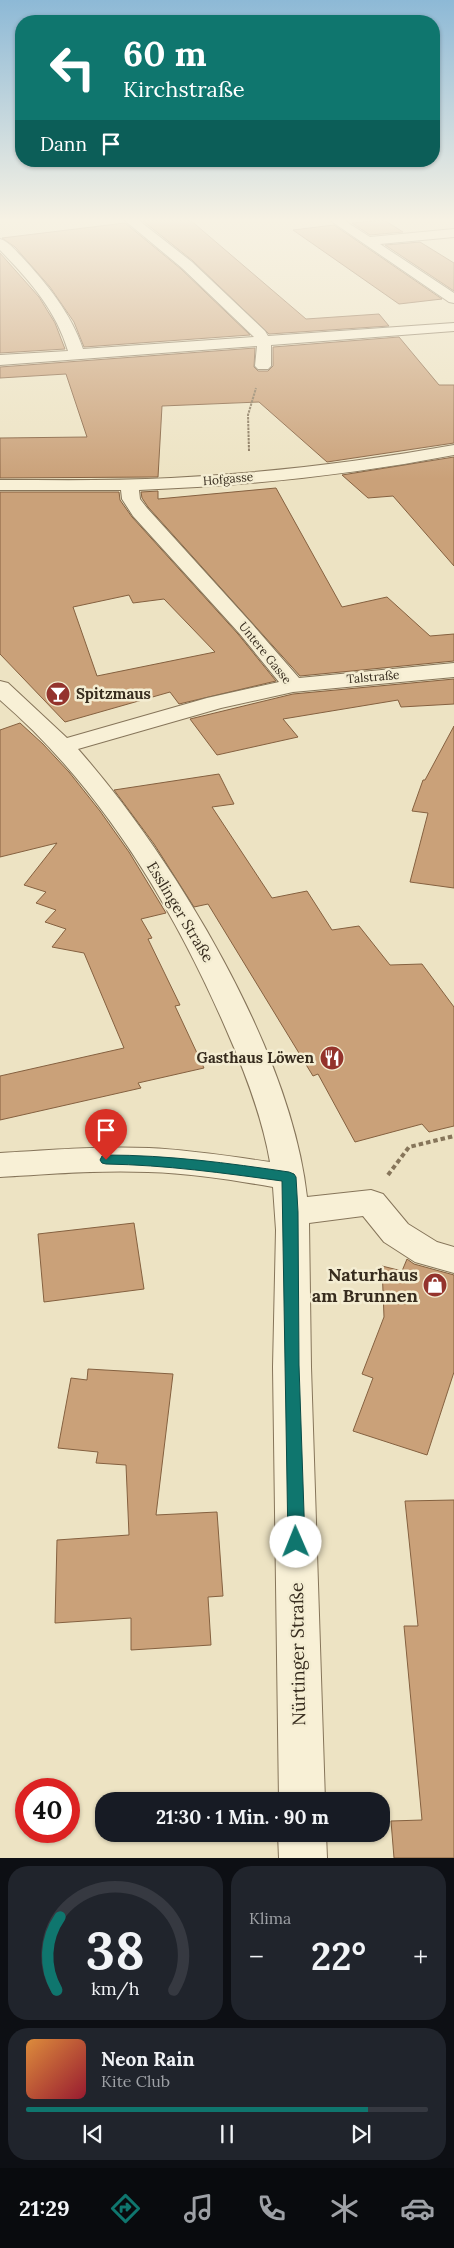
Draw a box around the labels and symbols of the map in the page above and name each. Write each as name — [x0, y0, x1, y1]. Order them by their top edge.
street label: Hofgasse — [202, 469, 254, 488]
street label: Untere Gasse — [236, 619, 295, 687]
street label: Talstraße — [346, 667, 401, 686]
bar icon: Spitzmaus — [45, 681, 71, 707]
place label: Spitzmaus — [76, 684, 151, 703]
street label: Esslinger Straße — [143, 858, 218, 966]
restaurant icon: Gasthaus Löwen — [319, 1045, 345, 1071]
place label: Gasthaus Löwen — [197, 1048, 314, 1067]
pin — [85, 1109, 127, 1160]
place label: Naturhaus am Brunnen — [312, 1263, 419, 1307]
shop icon: Naturhaus am Brunnen — [422, 1272, 448, 1298]
position arrow — [269, 1515, 321, 1567]
street label: Nürtinger Straße — [285, 1582, 310, 1726]
speed limit sign: 40 — [15, 1778, 80, 1843]

